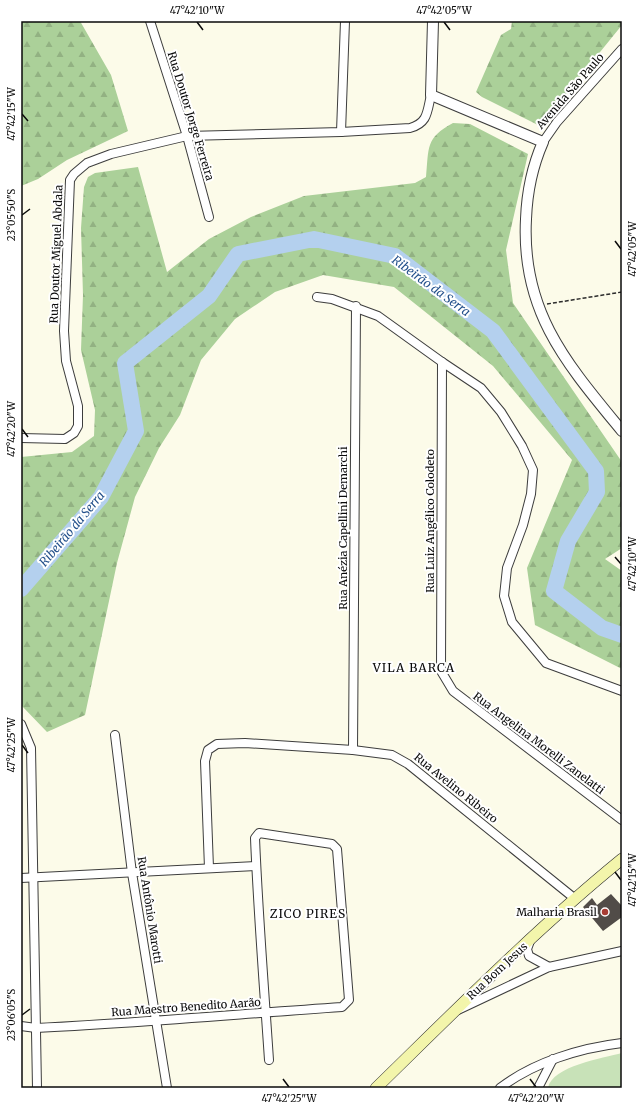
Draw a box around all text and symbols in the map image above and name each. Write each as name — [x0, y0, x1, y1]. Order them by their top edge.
text: 47°42'10"W — [170, 4, 225, 17]
text: 47°42'05"W — [416, 4, 473, 17]
street label: Rua Doutor Jorge Ferreira — [165, 50, 217, 182]
street label: Avenida São Paulo — [533, 50, 607, 133]
text: 47°42'15"W — [5, 86, 18, 141]
street label: Rua Doutor Miguel Abdala — [47, 184, 65, 324]
text: 23°05'50"S — [5, 189, 18, 241]
text: 47°42'05"W — [626, 220, 639, 277]
water label: Ribeirão da Serra — [389, 252, 474, 319]
text: 47°42'20"W — [5, 400, 18, 457]
street label: Rua Anézia Capellini Demarchi — [336, 446, 350, 610]
street label: Rua Luiz Angélico Colodeto — [423, 449, 437, 593]
water label: Ribeirão da Serra — [36, 488, 107, 569]
text: 47°42'10"W — [626, 536, 639, 591]
district label: VILA BARCA — [372, 660, 455, 675]
street label: Rua Angelina Morelli Zanelatti — [470, 689, 608, 797]
text: 47°42'25"W — [5, 716, 18, 773]
street label: Rua Avelino Ribeiro — [411, 750, 501, 826]
text: 47°42'15"W — [626, 852, 639, 907]
street label: Rua Antônio Marotti — [135, 855, 165, 965]
place label: Malharia Brasil — [516, 905, 598, 919]
district label: ZICO PIRES — [270, 906, 346, 921]
marker: Malharia Brasil — [600, 907, 610, 917]
street label: Rua Bom Jesus — [464, 939, 530, 1003]
text: 23°06'05"S — [5, 989, 18, 1041]
street label: Rua Maestro Benedito Aarão — [111, 995, 262, 1019]
text: 47°42'25"W — [261, 1092, 318, 1105]
text: 47°42'20"W — [508, 1092, 565, 1105]

